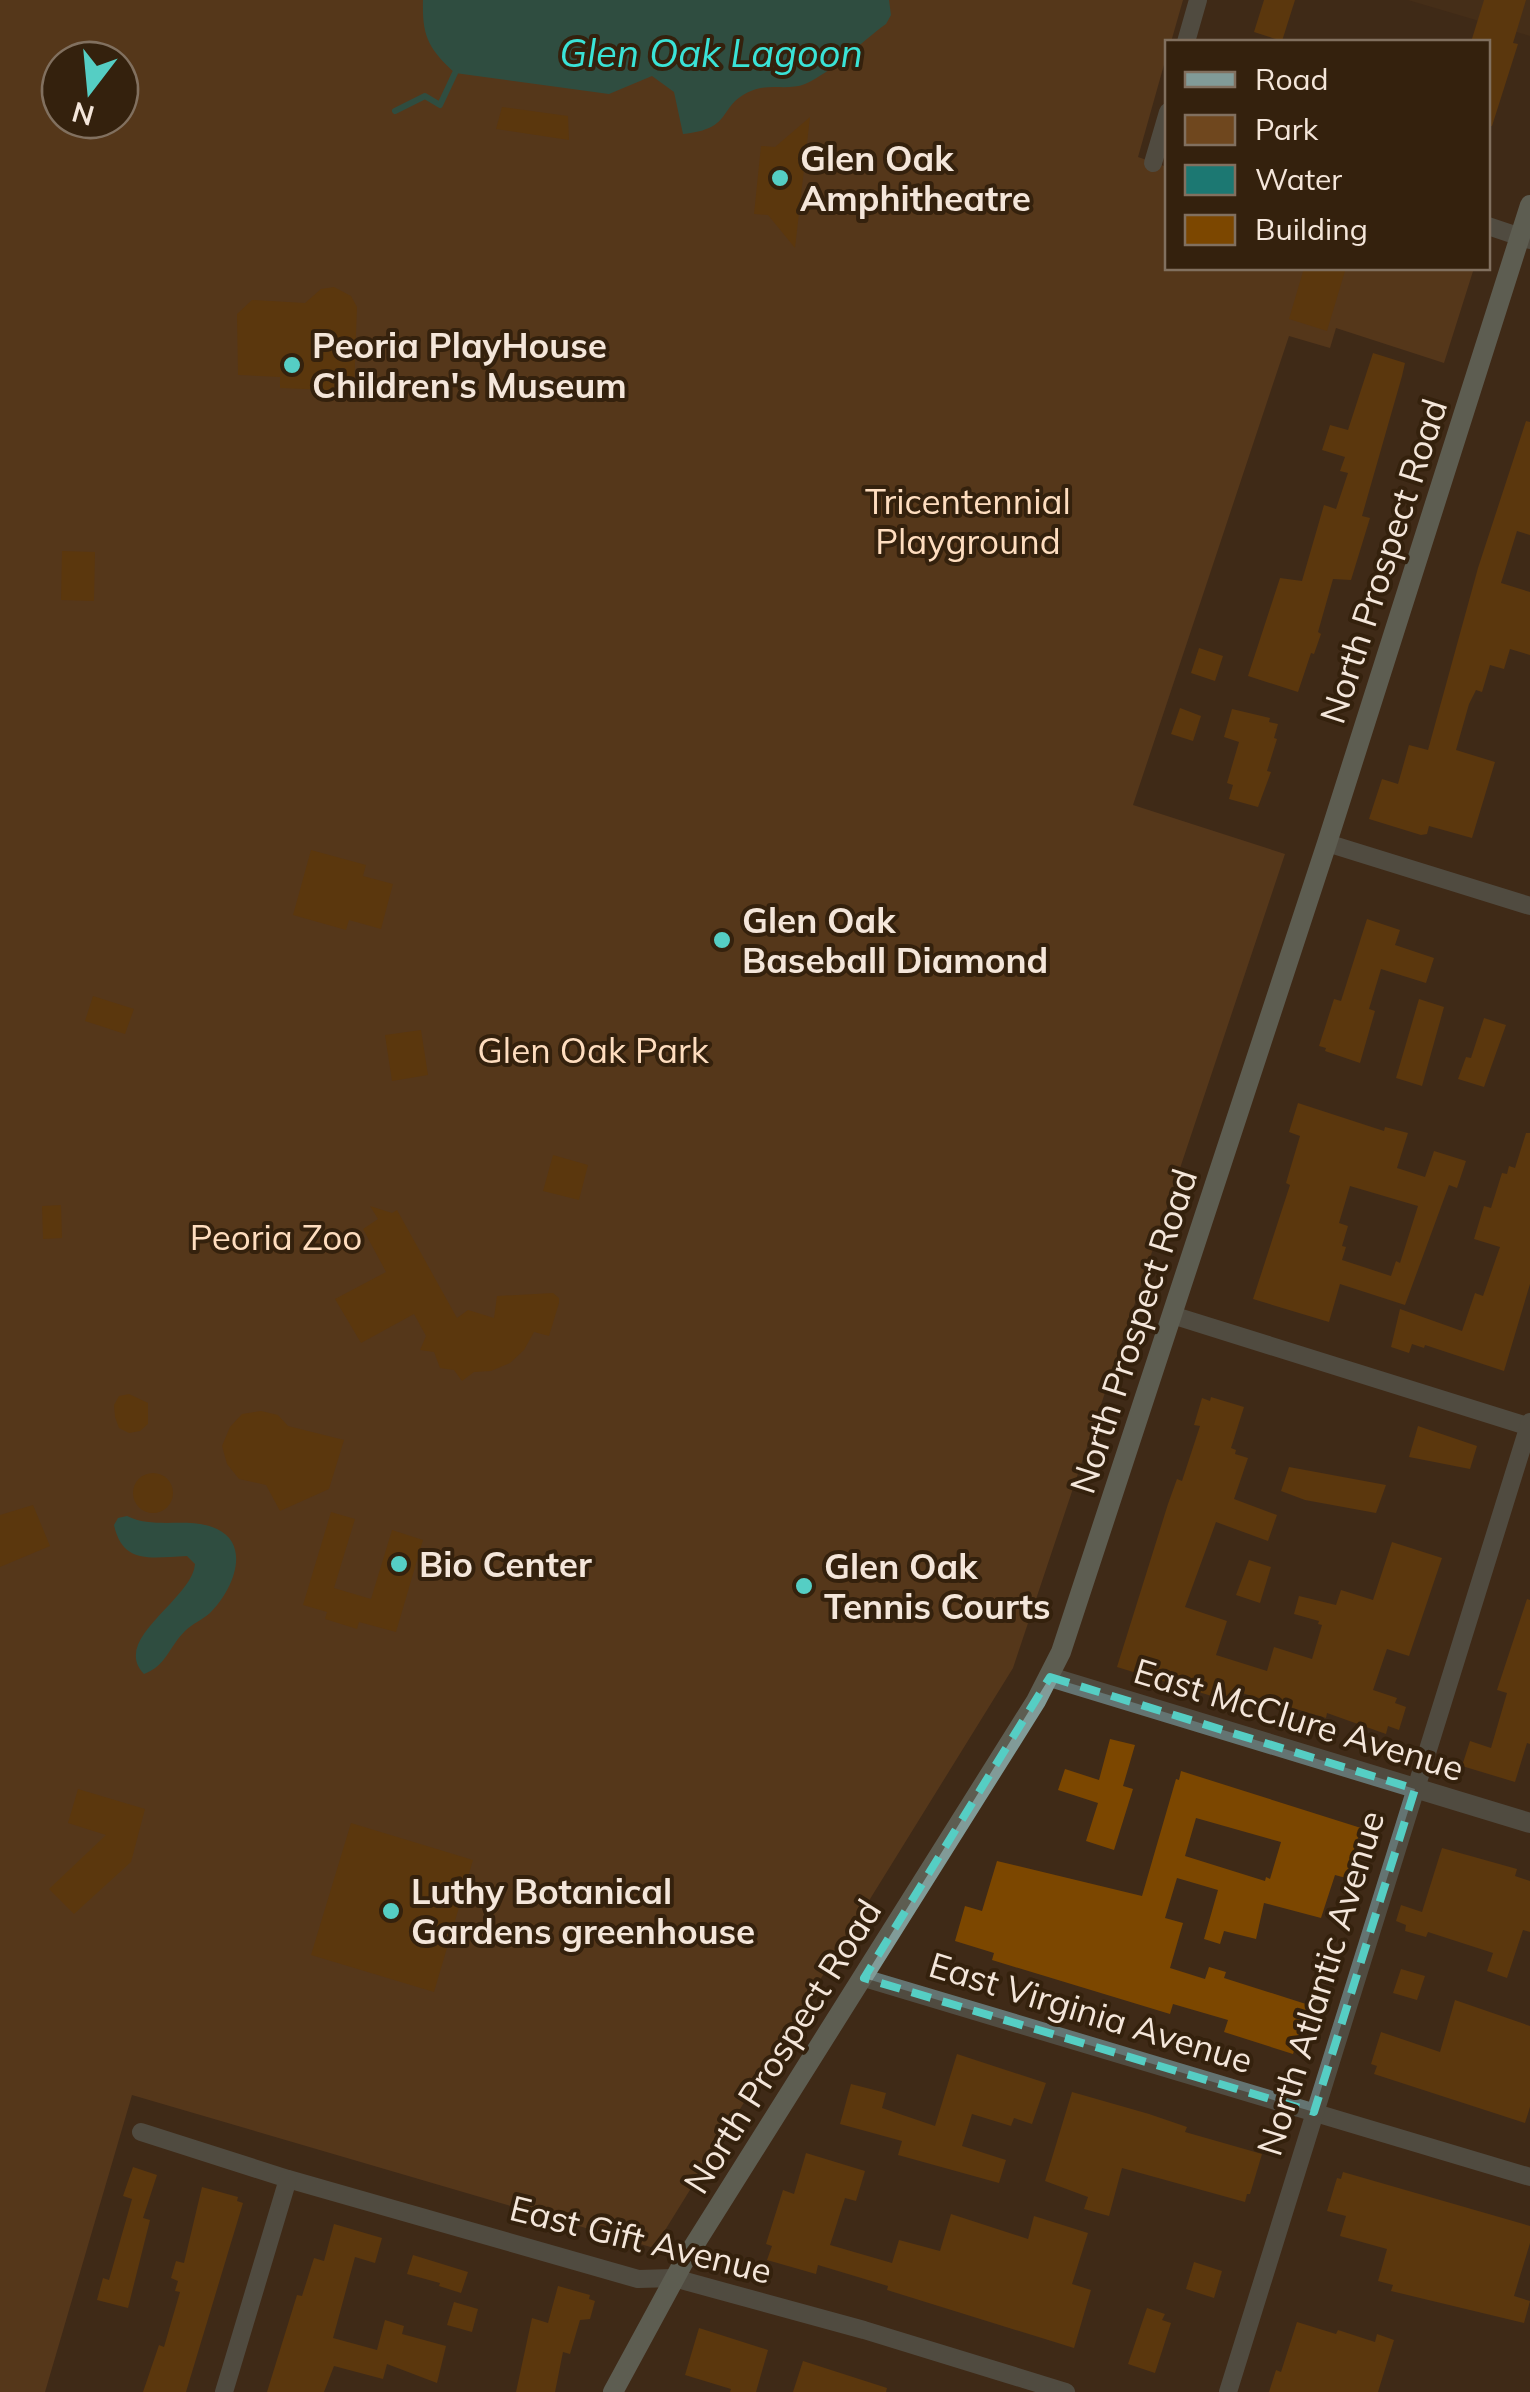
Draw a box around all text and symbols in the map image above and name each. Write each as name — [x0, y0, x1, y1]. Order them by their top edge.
water label: Glen Oak Lagoon — [559, 29, 863, 77]
north arrow — [40, 40, 140, 140]
legend — [1165, 40, 1490, 270]
text: Road — [1255, 60, 1329, 98]
text: N — [68, 95, 98, 134]
text: Park — [1255, 110, 1319, 148]
place label: Glen Oak Amphitheatre — [800, 136, 1031, 220]
text: Water — [1255, 160, 1342, 198]
marker: Glen Oak Amphitheatre — [769, 167, 791, 189]
text: Building — [1255, 210, 1368, 248]
place label: Peoria PlayHouse Children's Museum — [312, 323, 627, 407]
marker: Peoria PlayHouse Children's Museum — [281, 354, 303, 376]
street label: North Prospect Road — [1310, 393, 1456, 729]
park label: Tricentennial Playground — [865, 479, 1071, 563]
place label: Glen Oak Baseball Diamond — [742, 898, 1048, 982]
marker: Glen Oak Baseball Diamond — [711, 929, 733, 951]
park label: Glen Oak Park — [477, 1028, 710, 1072]
street label: North Prospect Road — [1060, 1163, 1206, 1499]
park label: Peoria Zoo — [190, 1215, 362, 1259]
place label: Bio Center — [419, 1542, 592, 1586]
place label: Glen Oak Tennis Courts — [824, 1544, 1050, 1628]
marker: Bio Center — [388, 1553, 410, 1575]
marker: Glen Oak Tennis Courts — [793, 1575, 815, 1597]
street label: East McClure Avenue — [1129, 1648, 1469, 1790]
street label: North Atlantic Avenue — [1247, 1805, 1393, 2161]
place label: Luthy Botanical Gardens greenhouse — [411, 1869, 755, 1953]
street label: North Prospect Road — [674, 1891, 890, 2201]
marker: Luthy Botanical Gardens greenhouse — [380, 1900, 402, 1922]
street label: East Virginia Avenue — [924, 1942, 1258, 2082]
street label: East Gift Avenue — [506, 2185, 776, 2293]

